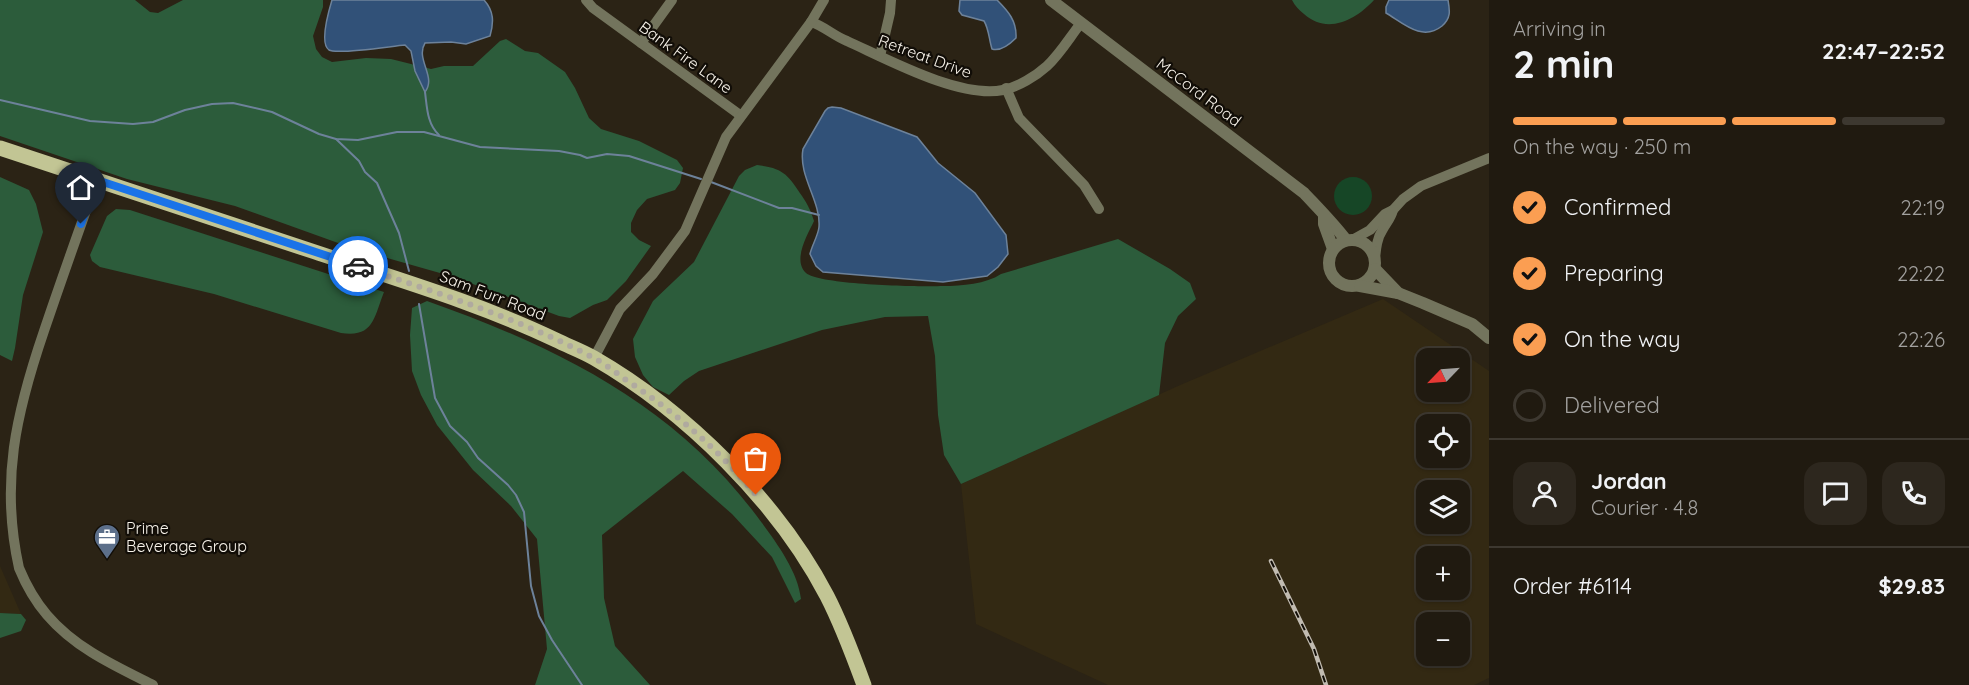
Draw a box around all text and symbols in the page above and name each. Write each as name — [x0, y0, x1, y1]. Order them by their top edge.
street label: Bank Fire Lane — [635, 16, 737, 98]
text: Arriving in — [1513, 16, 1606, 41]
street label: Retreat Drive — [876, 30, 974, 82]
text: 22:47–22:52 — [1822, 37, 1945, 65]
text: 2 min — [1513, 39, 1615, 88]
street label: McCord Road — [1153, 54, 1245, 130]
text: On the way · 250 m — [1513, 134, 1691, 159]
pin — [55, 162, 106, 224]
icon: home — [64, 171, 97, 204]
icon: check — [1513, 191, 1546, 224]
text: Confirmed — [1564, 193, 1671, 221]
text: 22:19 — [1901, 195, 1945, 220]
courier — [328, 236, 388, 296]
icon: car — [342, 250, 375, 283]
icon: check — [1513, 257, 1546, 290]
text: Preparing — [1564, 259, 1664, 287]
text: 22:22 — [1897, 261, 1945, 286]
street label: Sam Furr Road — [437, 266, 549, 324]
icon: check — [1513, 323, 1546, 356]
text: On the way — [1564, 325, 1680, 353]
text: 22:26 — [1897, 327, 1945, 352]
north arrow — [1416, 348, 1470, 402]
map controls — [1416, 348, 1470, 666]
text: Delivered — [1564, 391, 1660, 419]
button: locate — [1416, 414, 1470, 468]
pin — [730, 433, 781, 495]
icon: bag — [739, 442, 772, 475]
button: person — [1513, 462, 1576, 525]
button: chat — [1804, 462, 1867, 525]
button: phone — [1882, 462, 1945, 525]
text: Jordan — [1591, 467, 1667, 495]
button: layers — [1416, 480, 1470, 534]
text: Courier · 4.8 — [1591, 495, 1698, 520]
place label: Prime Beverage Group — [126, 518, 247, 556]
office icon: Prime Beverage Group — [92, 522, 122, 560]
button: + — [1416, 546, 1470, 600]
text: Order #6114 — [1513, 572, 1632, 600]
text: $29.83 — [1878, 572, 1945, 600]
button: − — [1416, 612, 1470, 666]

